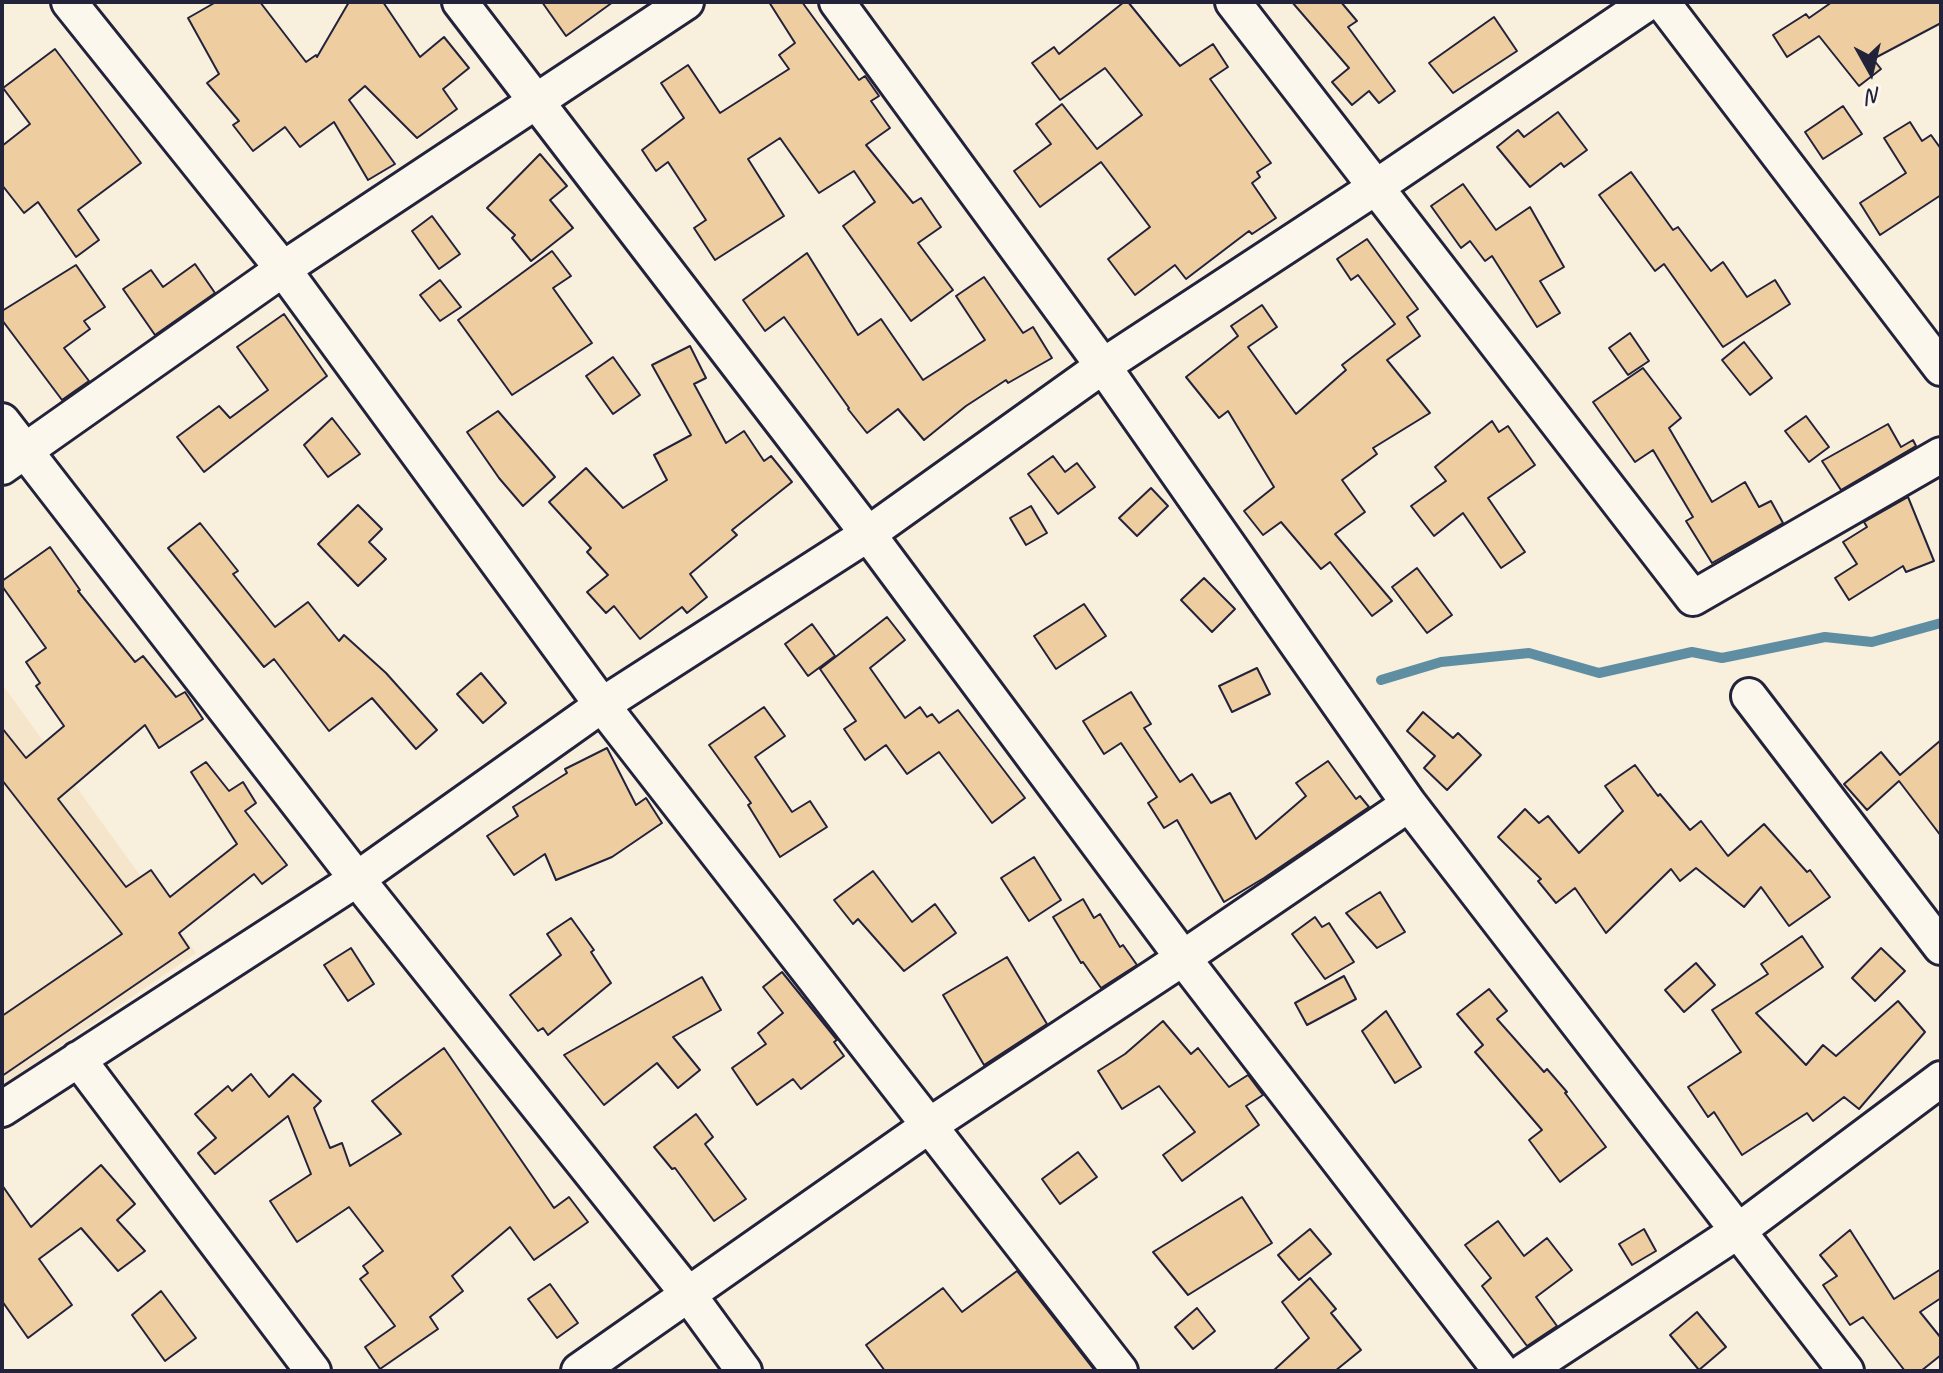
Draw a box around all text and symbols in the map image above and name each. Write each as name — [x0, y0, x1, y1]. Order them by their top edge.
north arrow — [1831, 32, 1911, 112]
text: N — [1866, 81, 1883, 111]

